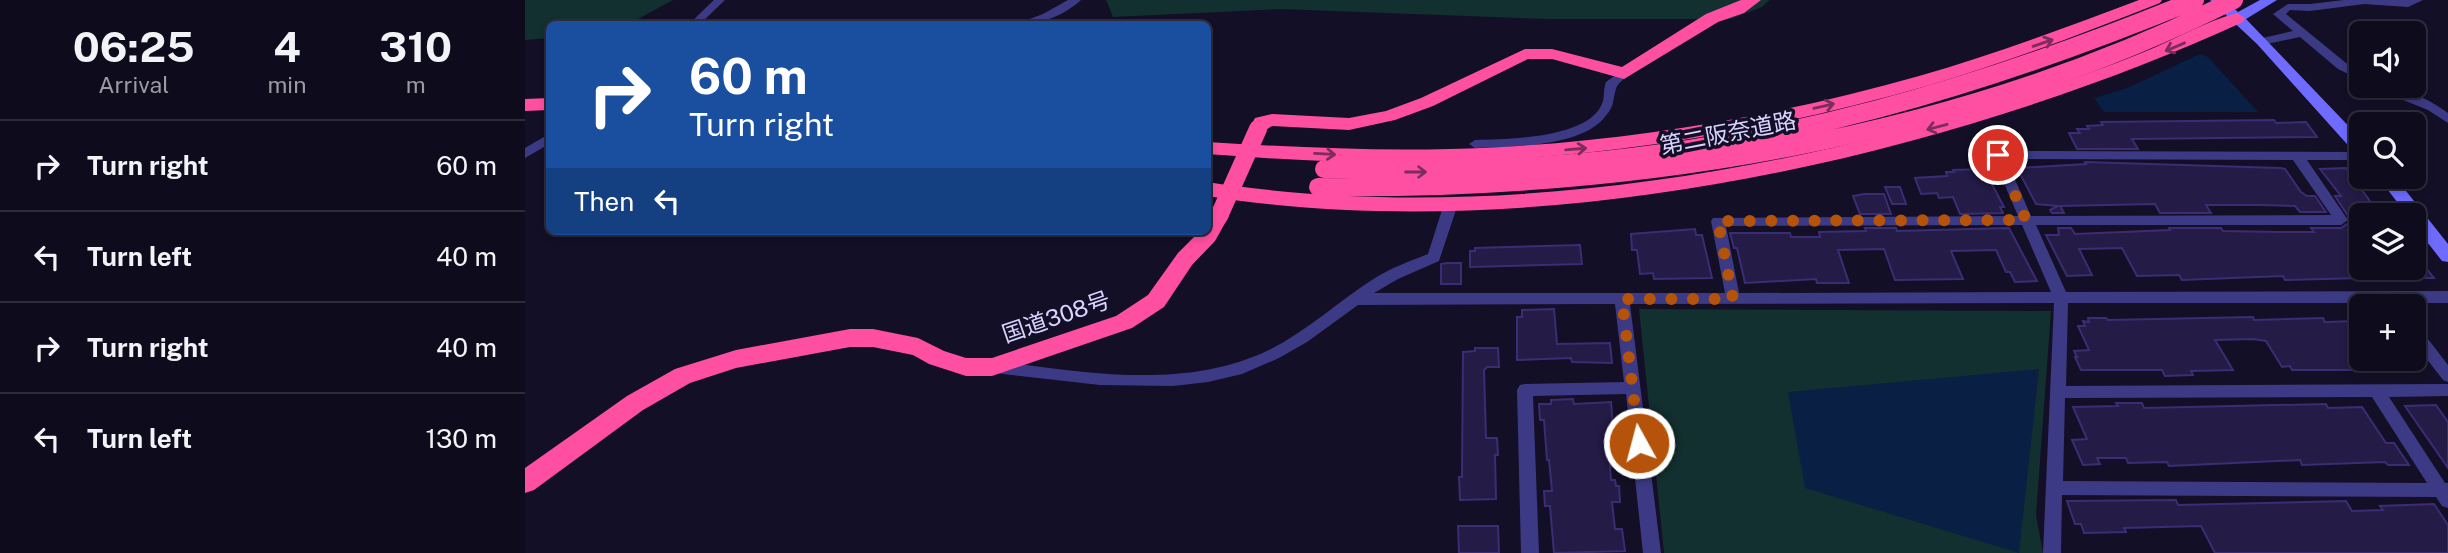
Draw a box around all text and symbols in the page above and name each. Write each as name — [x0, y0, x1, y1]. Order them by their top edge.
map controls — [2349, 21, 2426, 371]
button: sound — [2349, 21, 2426, 98]
text: 06:25 — [73, 22, 195, 71]
text: 4 — [273, 22, 301, 71]
text: 310 — [379, 22, 452, 71]
one-way arrow — [2031, 36, 2053, 48]
one-way arrow — [2165, 41, 2187, 54]
text: 60 m — [689, 47, 808, 105]
icon: right — [574, 49, 665, 140]
text: Arrival — [98, 71, 169, 98]
text: min — [267, 71, 306, 98]
text: m — [406, 71, 426, 98]
one-way arrow — [1813, 99, 1835, 112]
text: Turn right — [689, 106, 834, 143]
street label: 第二阪奈道路 — [1658, 106, 1798, 159]
button: search — [2349, 112, 2426, 189]
one-way arrow — [1926, 122, 1948, 135]
pin — [1968, 125, 2028, 185]
icon: arrive — [1979, 136, 2017, 174]
one-way arrow — [1564, 142, 1587, 155]
icon: right — [28, 147, 66, 185]
one-way arrow — [1313, 148, 1336, 161]
text: Turn right — [87, 150, 209, 181]
text: 60 m — [436, 150, 497, 181]
one-way arrow — [1405, 165, 1428, 179]
icon: left — [648, 182, 686, 220]
text: Then — [574, 186, 634, 217]
button: layers — [2349, 203, 2426, 280]
icon: left — [28, 238, 66, 276]
text: Turn left — [87, 241, 192, 272]
text: 40 m — [436, 241, 497, 272]
street label: 国道308号 — [998, 286, 1113, 348]
button: + — [2349, 294, 2426, 371]
icon: right — [28, 329, 66, 367]
text: Turn right — [87, 332, 209, 363]
text: 40 m — [436, 332, 497, 363]
position arrow — [1602, 406, 1676, 480]
icon: left — [28, 420, 66, 458]
text: Turn left — [87, 423, 192, 454]
text: 130 m — [425, 423, 497, 454]

